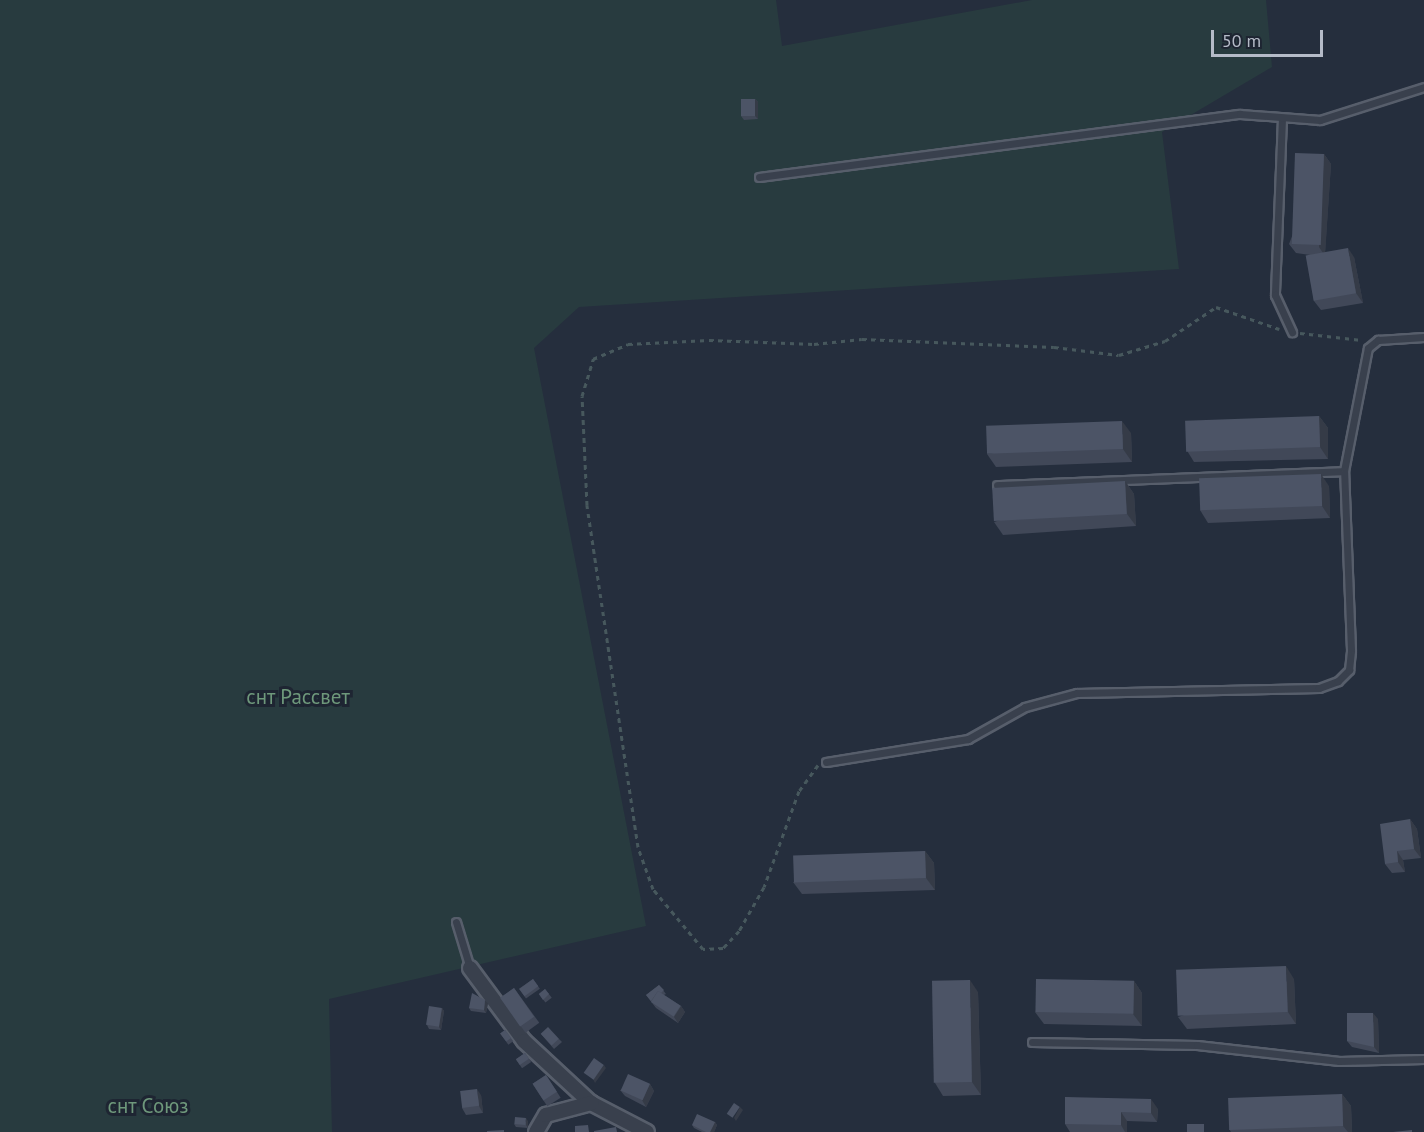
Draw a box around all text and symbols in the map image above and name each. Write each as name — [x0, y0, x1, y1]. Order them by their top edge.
scale bar — [1214, 18, 1326, 56]
text: 50 m — [1222, 29, 1261, 52]
park label: снт Рассвет — [246, 684, 350, 710]
park label: снт Союз — [107, 1093, 189, 1119]

